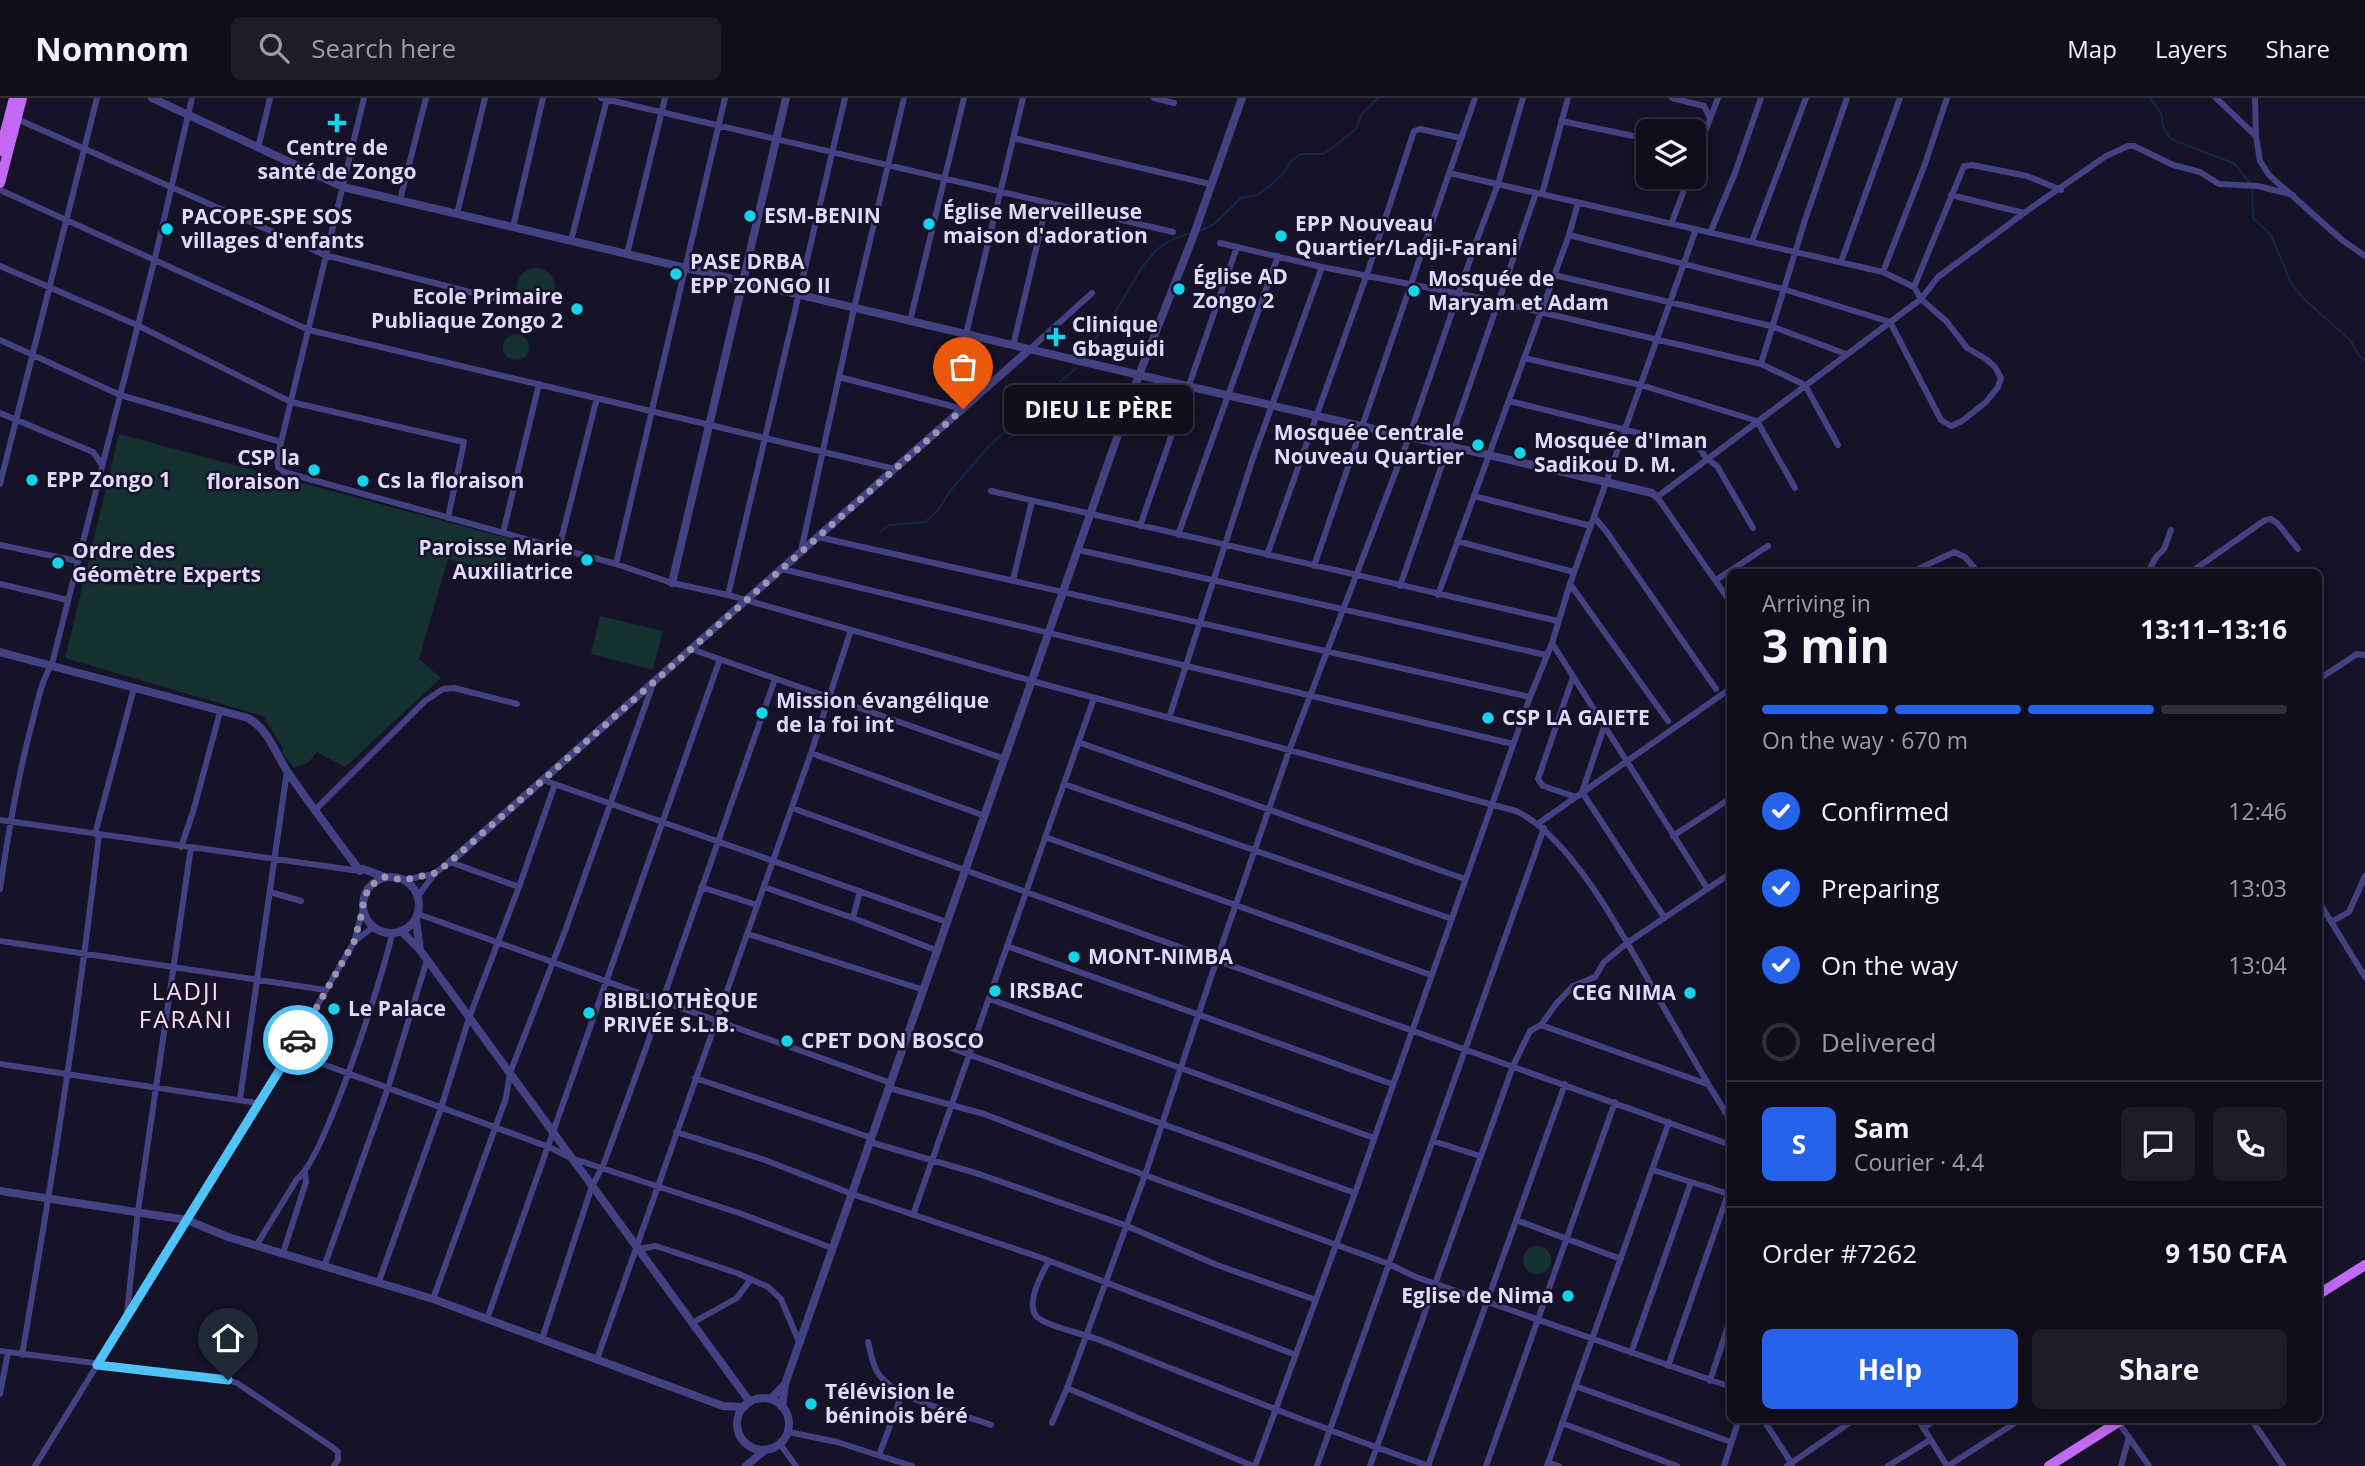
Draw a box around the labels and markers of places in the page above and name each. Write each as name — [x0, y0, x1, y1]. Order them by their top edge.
marker: Centre de santé de Zongo — [327, 113, 347, 133]
place label: Centre de santé de Zongo — [258, 133, 416, 185]
place label: Église Merveilleuse maison d'adoration — [943, 197, 1148, 249]
place label: ESM-BENIN — [764, 201, 881, 229]
place label: PACOPE-SPE SOS villages d'enfants — [181, 202, 364, 254]
marker: ESM-BENIN — [742, 208, 758, 224]
place label: EPP Nouveau Quartier/Ladji-Farani — [1295, 209, 1518, 261]
marker: Église Merveilleuse maison d'adoration — [921, 216, 937, 232]
marker: PACOPE-SPE SOS villages d'enfants — [159, 221, 175, 237]
marker: EPP Nouveau Quartier/Ladji-Farani — [1273, 228, 1289, 244]
place label: PASE DRBA EPP ZONGO II — [690, 247, 831, 299]
place label: Église AD Zongo 2 — [1193, 262, 1288, 314]
place label: Mosquée de Maryam et Adam — [1428, 264, 1609, 316]
marker: PASE DRBA EPP ZONGO II — [668, 266, 684, 282]
marker: Église AD Zongo 2 — [1171, 281, 1187, 297]
place label: Ecole Primaire Publiaque Zongo 2 — [371, 282, 563, 334]
marker: Mosquée de Maryam et Adam — [1406, 283, 1422, 299]
marker: Ecole Primaire Publiaque Zongo 2 — [569, 301, 585, 317]
place label: Clinique Gbaguidi — [1072, 310, 1165, 362]
marker: Clinique Gbaguidi — [1046, 327, 1066, 347]
pin — [933, 337, 993, 409]
callout: DIEU LE PÈRE — [1005, 384, 1194, 434]
place label: Mosquée Centrale Nouveau Quartier — [1274, 418, 1464, 470]
place label: Mosquée d'Iman Sadikou D. M. — [1534, 426, 1708, 478]
marker: Mosquée Centrale Nouveau Quartier — [1470, 437, 1486, 453]
place label: CSP la floraison — [207, 443, 300, 495]
marker: Mosquée d'Iman Sadikou D. M. — [1512, 445, 1528, 461]
marker: CSP la floraison — [306, 462, 322, 478]
place label: EPP Zongo 1 — [46, 465, 171, 493]
place label: Cs la floraison — [377, 466, 524, 494]
marker: EPP Zongo 1 — [24, 472, 40, 488]
marker: Cs la floraison — [355, 473, 371, 489]
place label: Paroisse Marie Auxiliatrice — [419, 533, 573, 585]
place label: Ordre des Géomètre Experts — [72, 536, 261, 588]
marker: Paroisse Marie Auxiliatrice — [579, 552, 595, 568]
marker: Ordre des Géomètre Experts — [50, 555, 66, 571]
place label: Mission évangélique de la foi int — [776, 686, 989, 738]
place label: CSP LA GAIETE — [1502, 703, 1650, 731]
marker: Mission évangélique de la foi int — [754, 705, 770, 721]
marker: CSP LA GAIETE — [1480, 710, 1496, 726]
place label: MONT-NIMBA — [1088, 942, 1233, 970]
marker: MONT-NIMBA — [1066, 949, 1082, 965]
place label: IRSBAC — [1009, 976, 1083, 1004]
place label: CEG NIMA — [1572, 978, 1677, 1006]
marker: IRSBAC — [987, 983, 1003, 999]
marker: CEG NIMA — [1682, 985, 1698, 1001]
place label: BIBLIOTHÈQUE PRIVÉE S.L.B. — [603, 986, 758, 1038]
place label: Le Palace — [348, 994, 446, 1022]
marker: Le Palace — [326, 1001, 342, 1017]
marker: BIBLIOTHÈQUE PRIVÉE S.L.B. — [581, 1005, 597, 1021]
place label: CPET DON BOSCO — [801, 1026, 984, 1054]
marker: CPET DON BOSCO — [779, 1033, 795, 1049]
place label: Eglise de Nima — [1401, 1281, 1554, 1309]
marker: Eglise de Nima — [1560, 1288, 1576, 1304]
pin — [198, 1308, 258, 1380]
place label: Télévision le béninois béré — [825, 1377, 968, 1429]
marker: Télévision le béninois béré — [803, 1396, 819, 1412]

